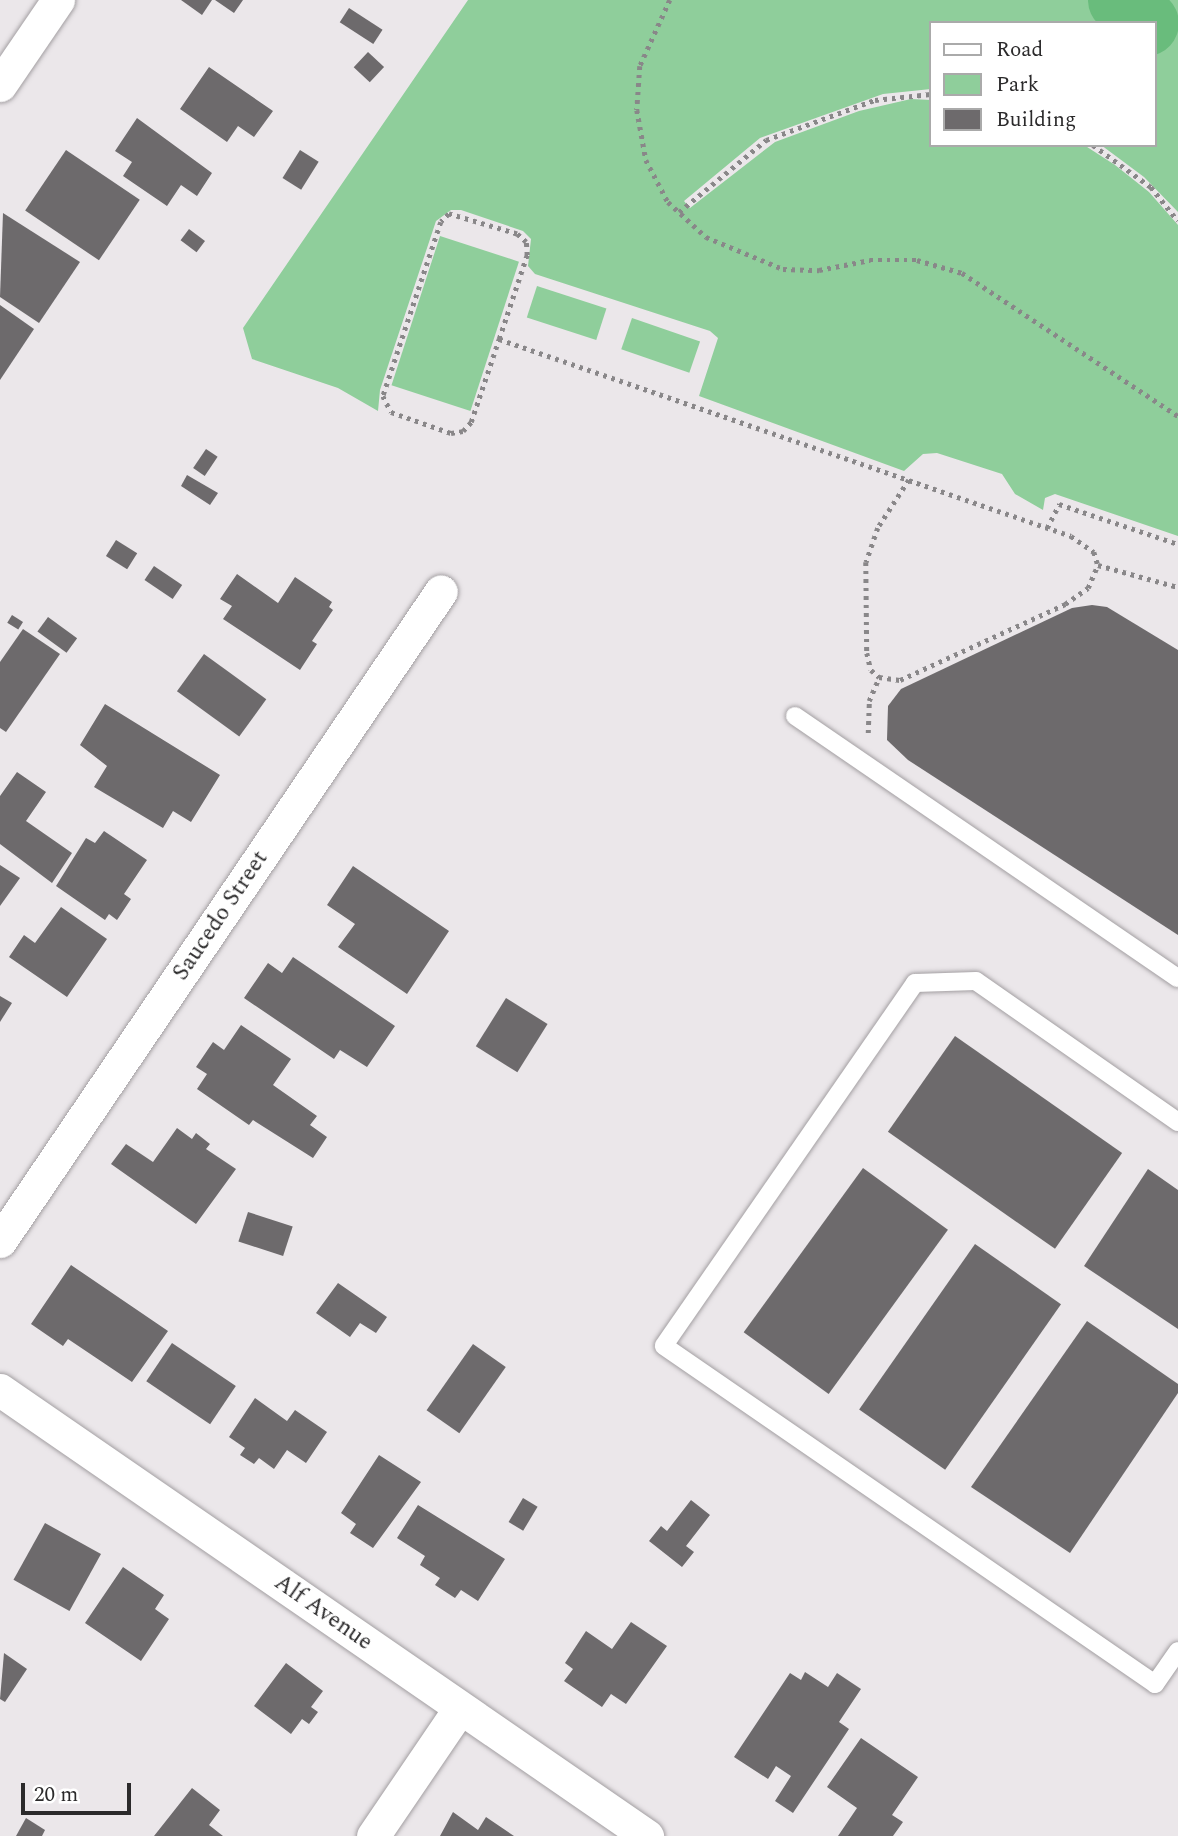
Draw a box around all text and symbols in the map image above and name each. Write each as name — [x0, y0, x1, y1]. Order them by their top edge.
legend — [930, 21, 1157, 147]
text: Road — [996, 34, 1043, 66]
text: Park — [996, 69, 1039, 101]
text: Building — [996, 104, 1076, 136]
street label: Saucedo Street — [168, 846, 274, 986]
street label: Alf Avenue — [269, 1569, 377, 1657]
scale bar — [24, 1770, 135, 1814]
text: 20 m — [34, 1779, 78, 1811]

